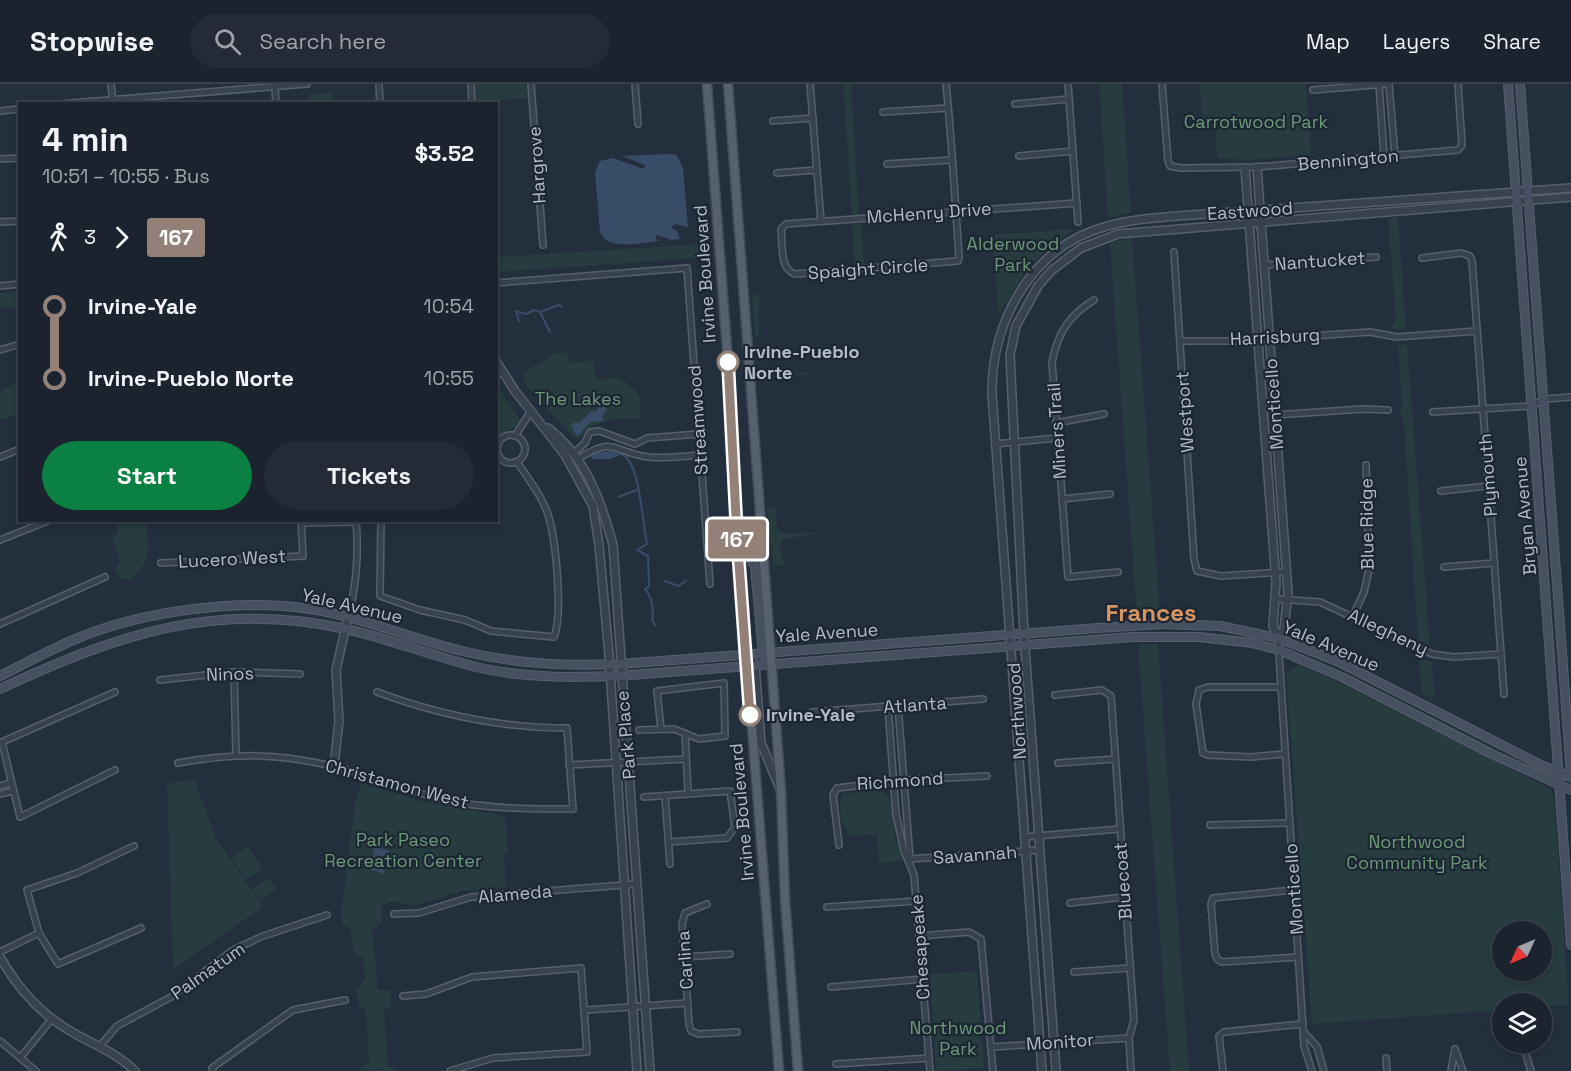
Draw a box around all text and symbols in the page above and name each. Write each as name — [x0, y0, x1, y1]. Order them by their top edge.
search box — [190, 14, 610, 68]
text: Stopwise — [30, 23, 154, 59]
icon: search — [211, 25, 244, 58]
text: Search here — [259, 27, 386, 55]
text: Map — [1306, 28, 1350, 55]
text: Layers — [1383, 28, 1450, 55]
text: Share — [1483, 28, 1541, 55]
park label: Carrotwood Park — [1184, 110, 1328, 133]
text: 4 min — [42, 119, 129, 161]
street label: Hargrove — [522, 126, 551, 204]
text: $3.52 — [415, 139, 474, 167]
street label: Bennington — [1296, 144, 1400, 175]
text: 10:51 – 10:55 · Bus — [42, 163, 210, 189]
street label: Eastwood — [1206, 196, 1294, 225]
street label: McHenry Drive — [866, 197, 992, 228]
street label: Irvine Boulevard — [688, 204, 721, 344]
icon: walk — [42, 221, 75, 254]
icon: forward — [105, 221, 138, 254]
text: 3 — [84, 224, 96, 250]
text: 167 — [159, 224, 193, 251]
park label: Alderwood Park — [967, 232, 1059, 276]
street label: Nantucket — [1274, 246, 1366, 275]
street label: Spaight Circle — [807, 253, 929, 284]
text: Irvine-Yale — [88, 292, 197, 320]
text: 10:54 — [423, 293, 474, 319]
street label: Harrisburg — [1229, 323, 1321, 350]
place label: Irvine-Pueblo Norte — [744, 340, 859, 384]
marker: Irvine-Pueblo Norte — [717, 351, 739, 373]
street label: Monticello — [1259, 358, 1288, 450]
text: Irvine-Pueblo Norte — [88, 364, 294, 392]
street label: Streamwood — [682, 364, 713, 476]
text: 10:55 — [424, 365, 474, 391]
street label: Westport — [1170, 371, 1199, 453]
street label: Miners Trail — [1042, 382, 1071, 480]
park label: The Lakes — [535, 387, 621, 410]
street label: Plymouth — [1473, 433, 1502, 517]
button: Start — [42, 441, 252, 510]
button: Tickets — [264, 441, 474, 510]
street label: Bryan Avenue — [1508, 456, 1541, 576]
street label: Blue Ridge — [1354, 478, 1379, 570]
line badge: 167 — [702, 520, 771, 558]
text: 167 — [720, 526, 754, 553]
street label: Lucero West — [177, 544, 286, 573]
street label: Yale Avenue — [299, 583, 405, 628]
district label: Frances — [1105, 597, 1197, 628]
street label: Allegheny — [1344, 603, 1432, 660]
street label: Yale Avenue — [1279, 615, 1383, 676]
street label: Yale Avenue — [775, 617, 879, 648]
street label: Ninos — [206, 661, 254, 686]
street label: Northwood — [1002, 662, 1031, 760]
street label: Park Place — [610, 690, 641, 780]
street label: Atlanta — [883, 691, 947, 718]
place label: Irvine-Yale — [766, 703, 855, 726]
marker: Irvine-Yale — [739, 704, 761, 726]
street label: Irvine Boulevard — [724, 742, 759, 882]
street label: Christamon West — [323, 753, 471, 814]
street label: Richmond — [856, 766, 944, 795]
park label: Park Paseo Recreation Center — [324, 828, 482, 872]
park label: Northwood Community Park — [1346, 830, 1488, 874]
street label: Savannah — [932, 840, 1018, 869]
street label: Bluecoat — [1108, 841, 1137, 921]
street label: Monticello — [1279, 843, 1308, 935]
street label: Alameda — [477, 879, 553, 908]
street label: Chesapeake — [904, 894, 935, 1000]
north arrow — [1492, 921, 1552, 981]
map controls — [1492, 921, 1552, 1053]
street label: Carlina — [671, 930, 698, 990]
street label: Palmatum — [166, 937, 249, 1005]
button: layers — [1492, 993, 1552, 1053]
park label: Northwood Park — [909, 1016, 1007, 1060]
street label: Monitor — [1025, 1028, 1095, 1055]

